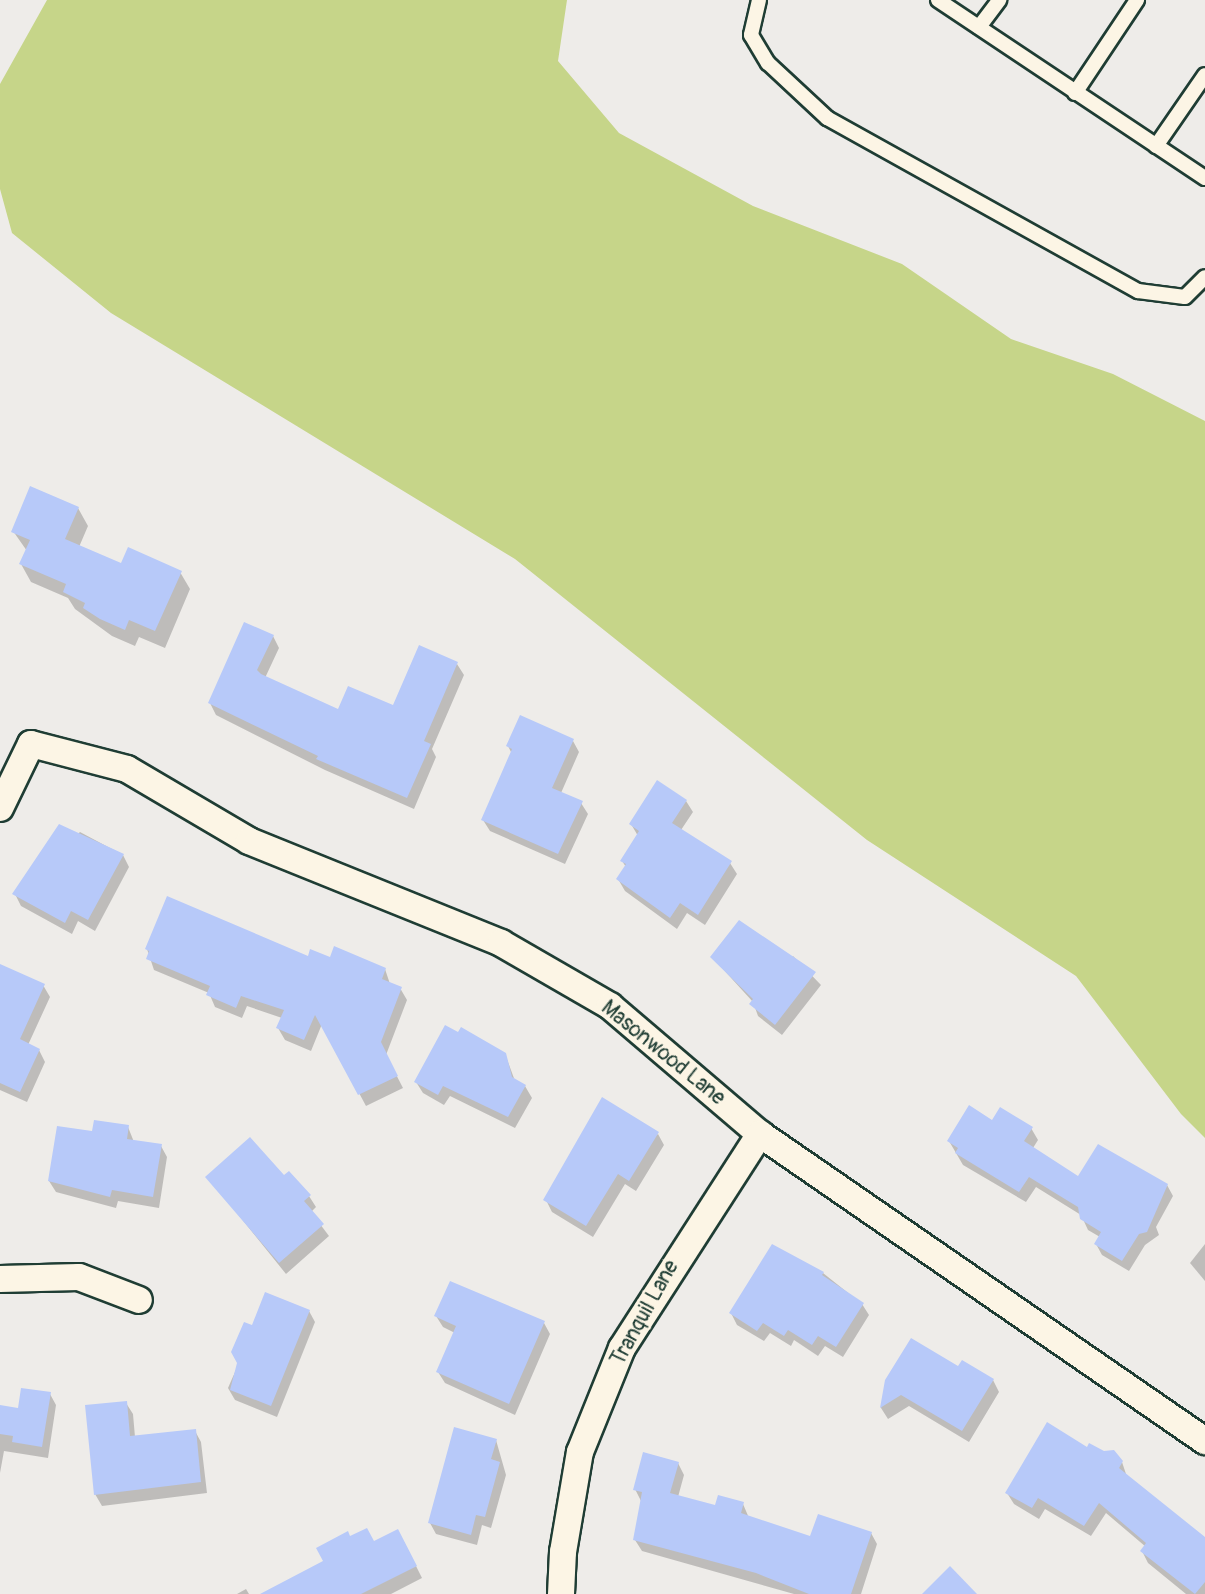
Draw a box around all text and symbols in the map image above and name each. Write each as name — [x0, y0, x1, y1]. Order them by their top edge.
street label: Masonwood Lane — [596, 995, 730, 1111]
street label: Tranquil Lane — [606, 1256, 684, 1370]

